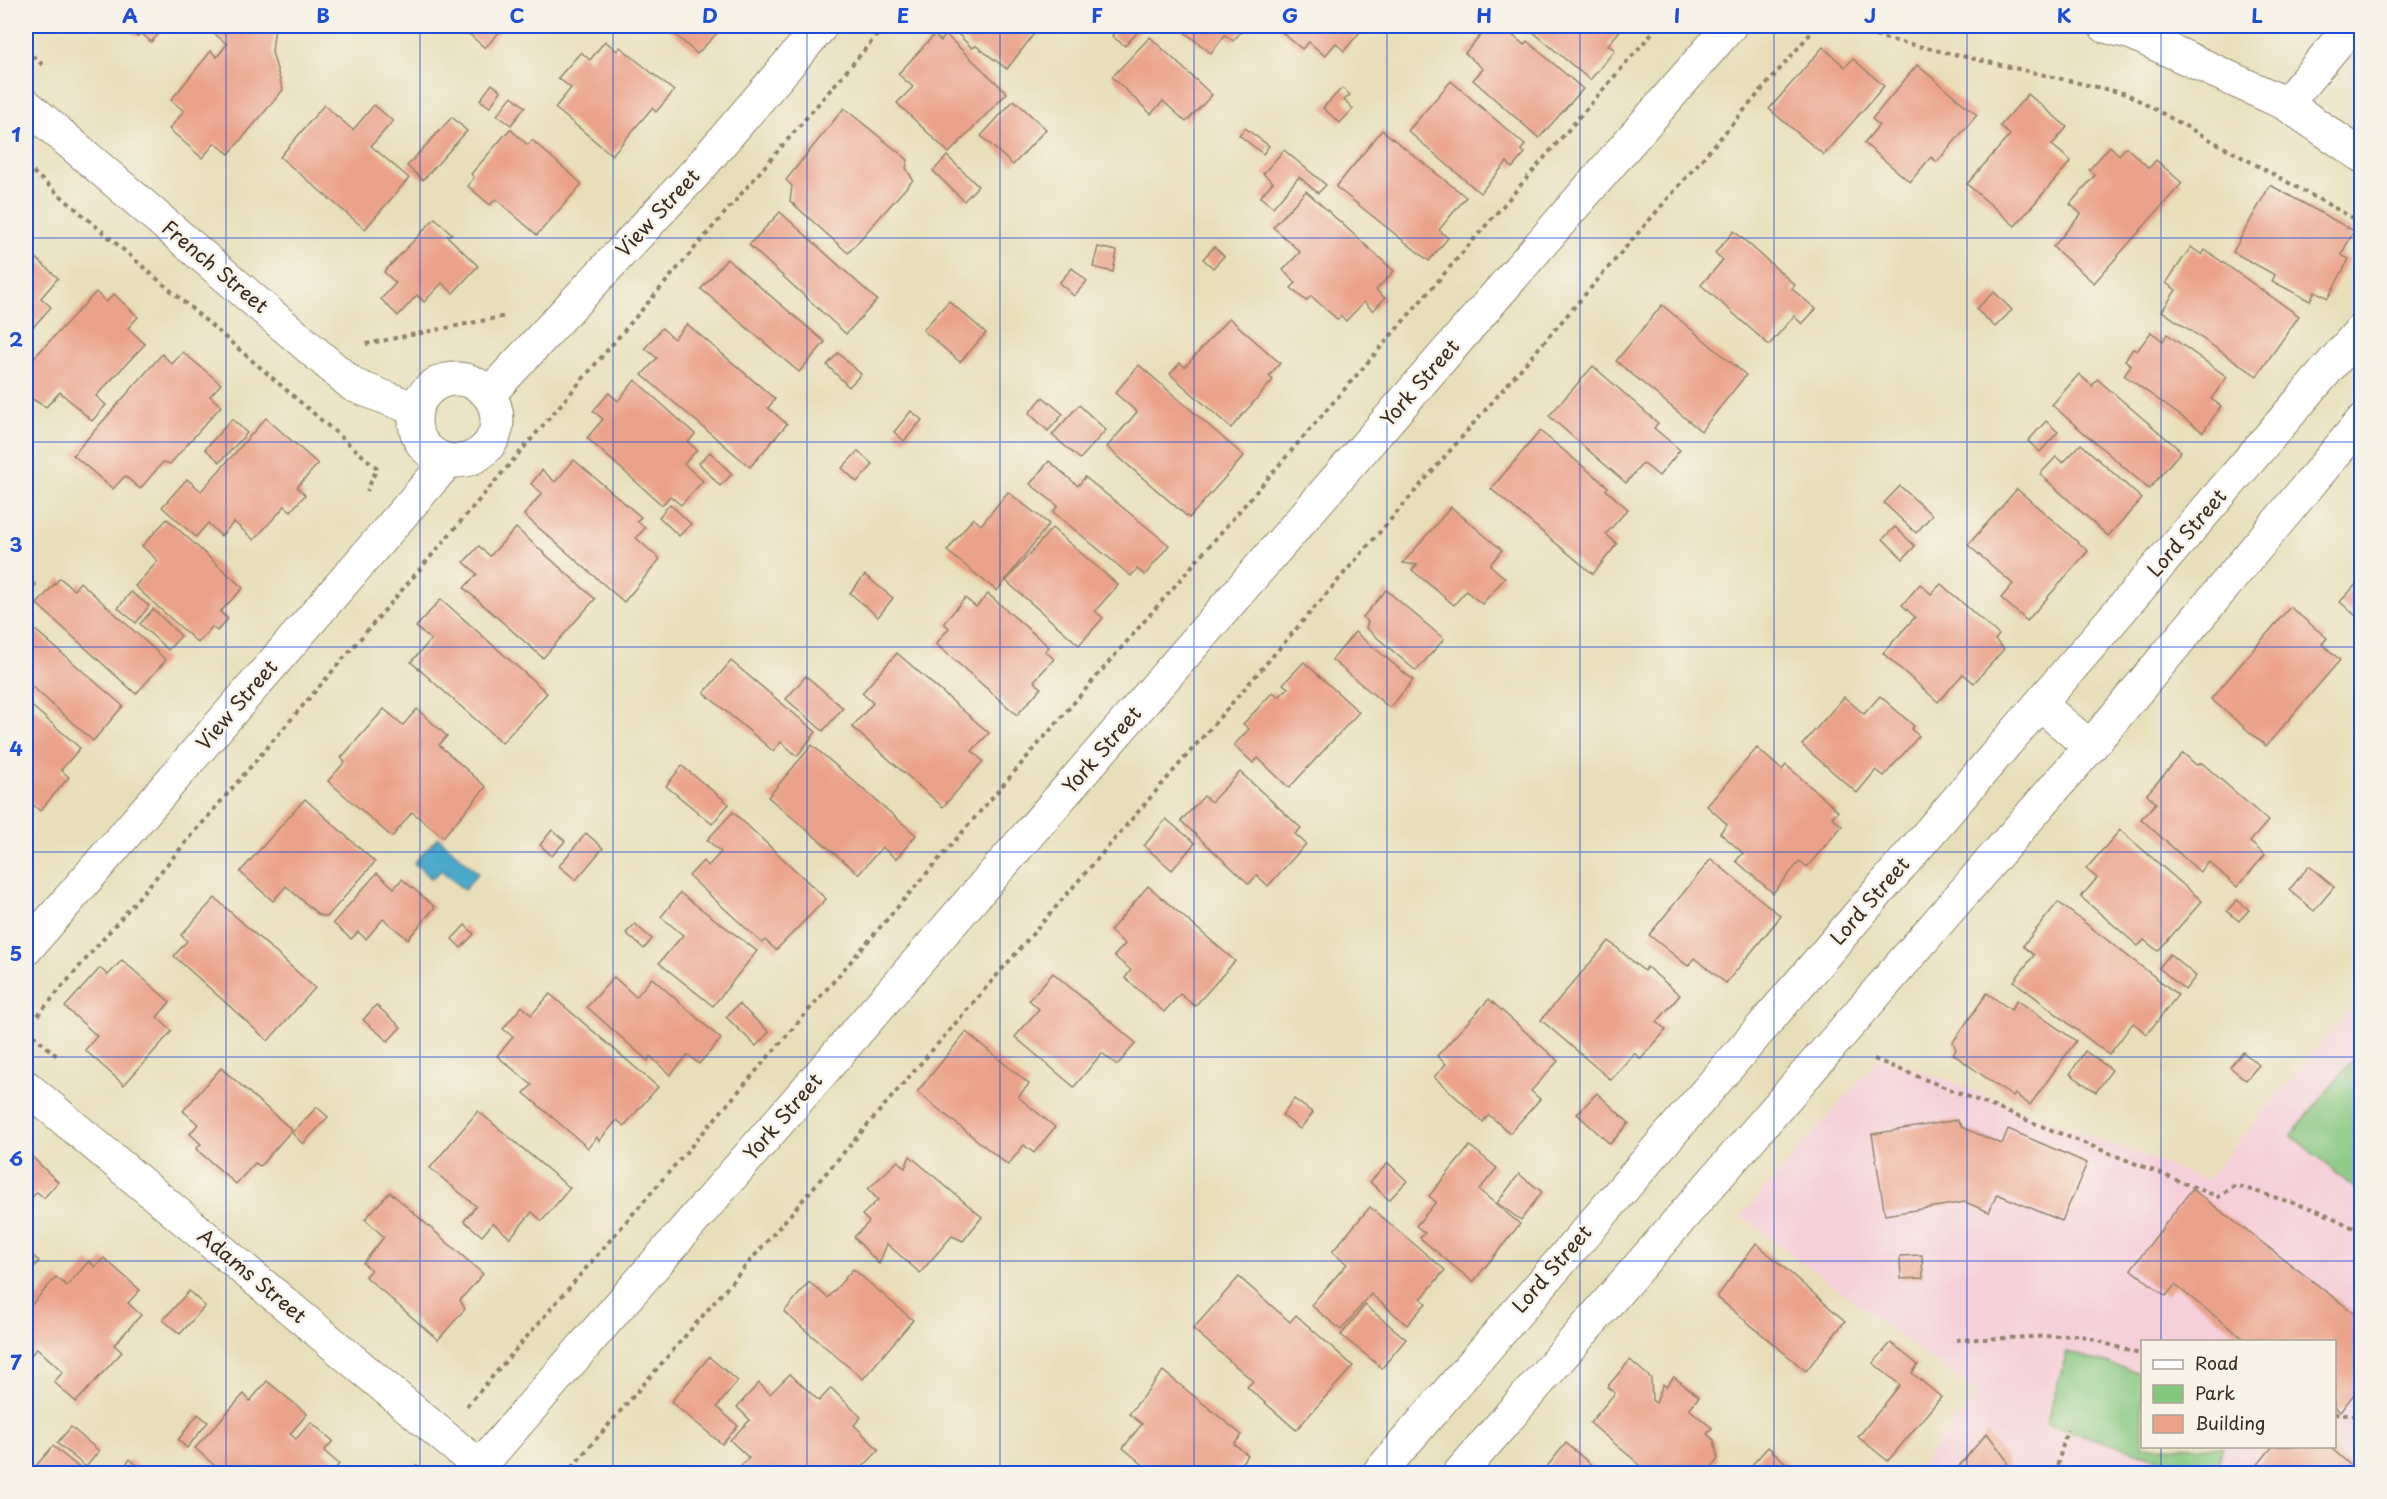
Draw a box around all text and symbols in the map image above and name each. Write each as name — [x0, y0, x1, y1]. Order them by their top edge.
text: A — [122, 0, 138, 30]
text: B — [316, 0, 330, 30]
text: C — [509, 0, 525, 30]
text: D — [702, 0, 718, 30]
text: E — [897, 0, 909, 30]
text: F — [1091, 0, 1103, 30]
text: G — [1282, 0, 1298, 30]
text: H — [1476, 0, 1492, 30]
text: I — [1674, 0, 1680, 30]
text: J — [1864, 0, 1876, 30]
text: K — [2057, 0, 2072, 30]
text: L — [2251, 0, 2263, 30]
text: 1 — [11, 119, 21, 149]
street label: View Street — [608, 161, 706, 263]
street label: French Street — [156, 213, 275, 320]
text: 2 — [9, 324, 23, 354]
street label: York Street — [1373, 332, 1466, 433]
street label: Lord Street — [2139, 482, 2233, 583]
text: 3 — [9, 529, 23, 559]
street label: View Street — [188, 652, 284, 756]
street label: York Street — [1055, 699, 1148, 800]
text: 4 — [9, 733, 23, 763]
street label: Lord Street — [1822, 850, 1916, 951]
text: 5 — [10, 938, 22, 968]
street label: York Street — [736, 1066, 829, 1167]
text: 6 — [9, 1143, 23, 1173]
street label: Lord Street — [1504, 1218, 1598, 1319]
street label: Adams Street — [192, 1221, 314, 1330]
legend — [2141, 1340, 2336, 1448]
text: 7 — [10, 1347, 22, 1377]
text: Road — [2195, 1349, 2239, 1376]
text: Park — [2195, 1379, 2235, 1406]
text: Building — [2195, 1409, 2265, 1436]

